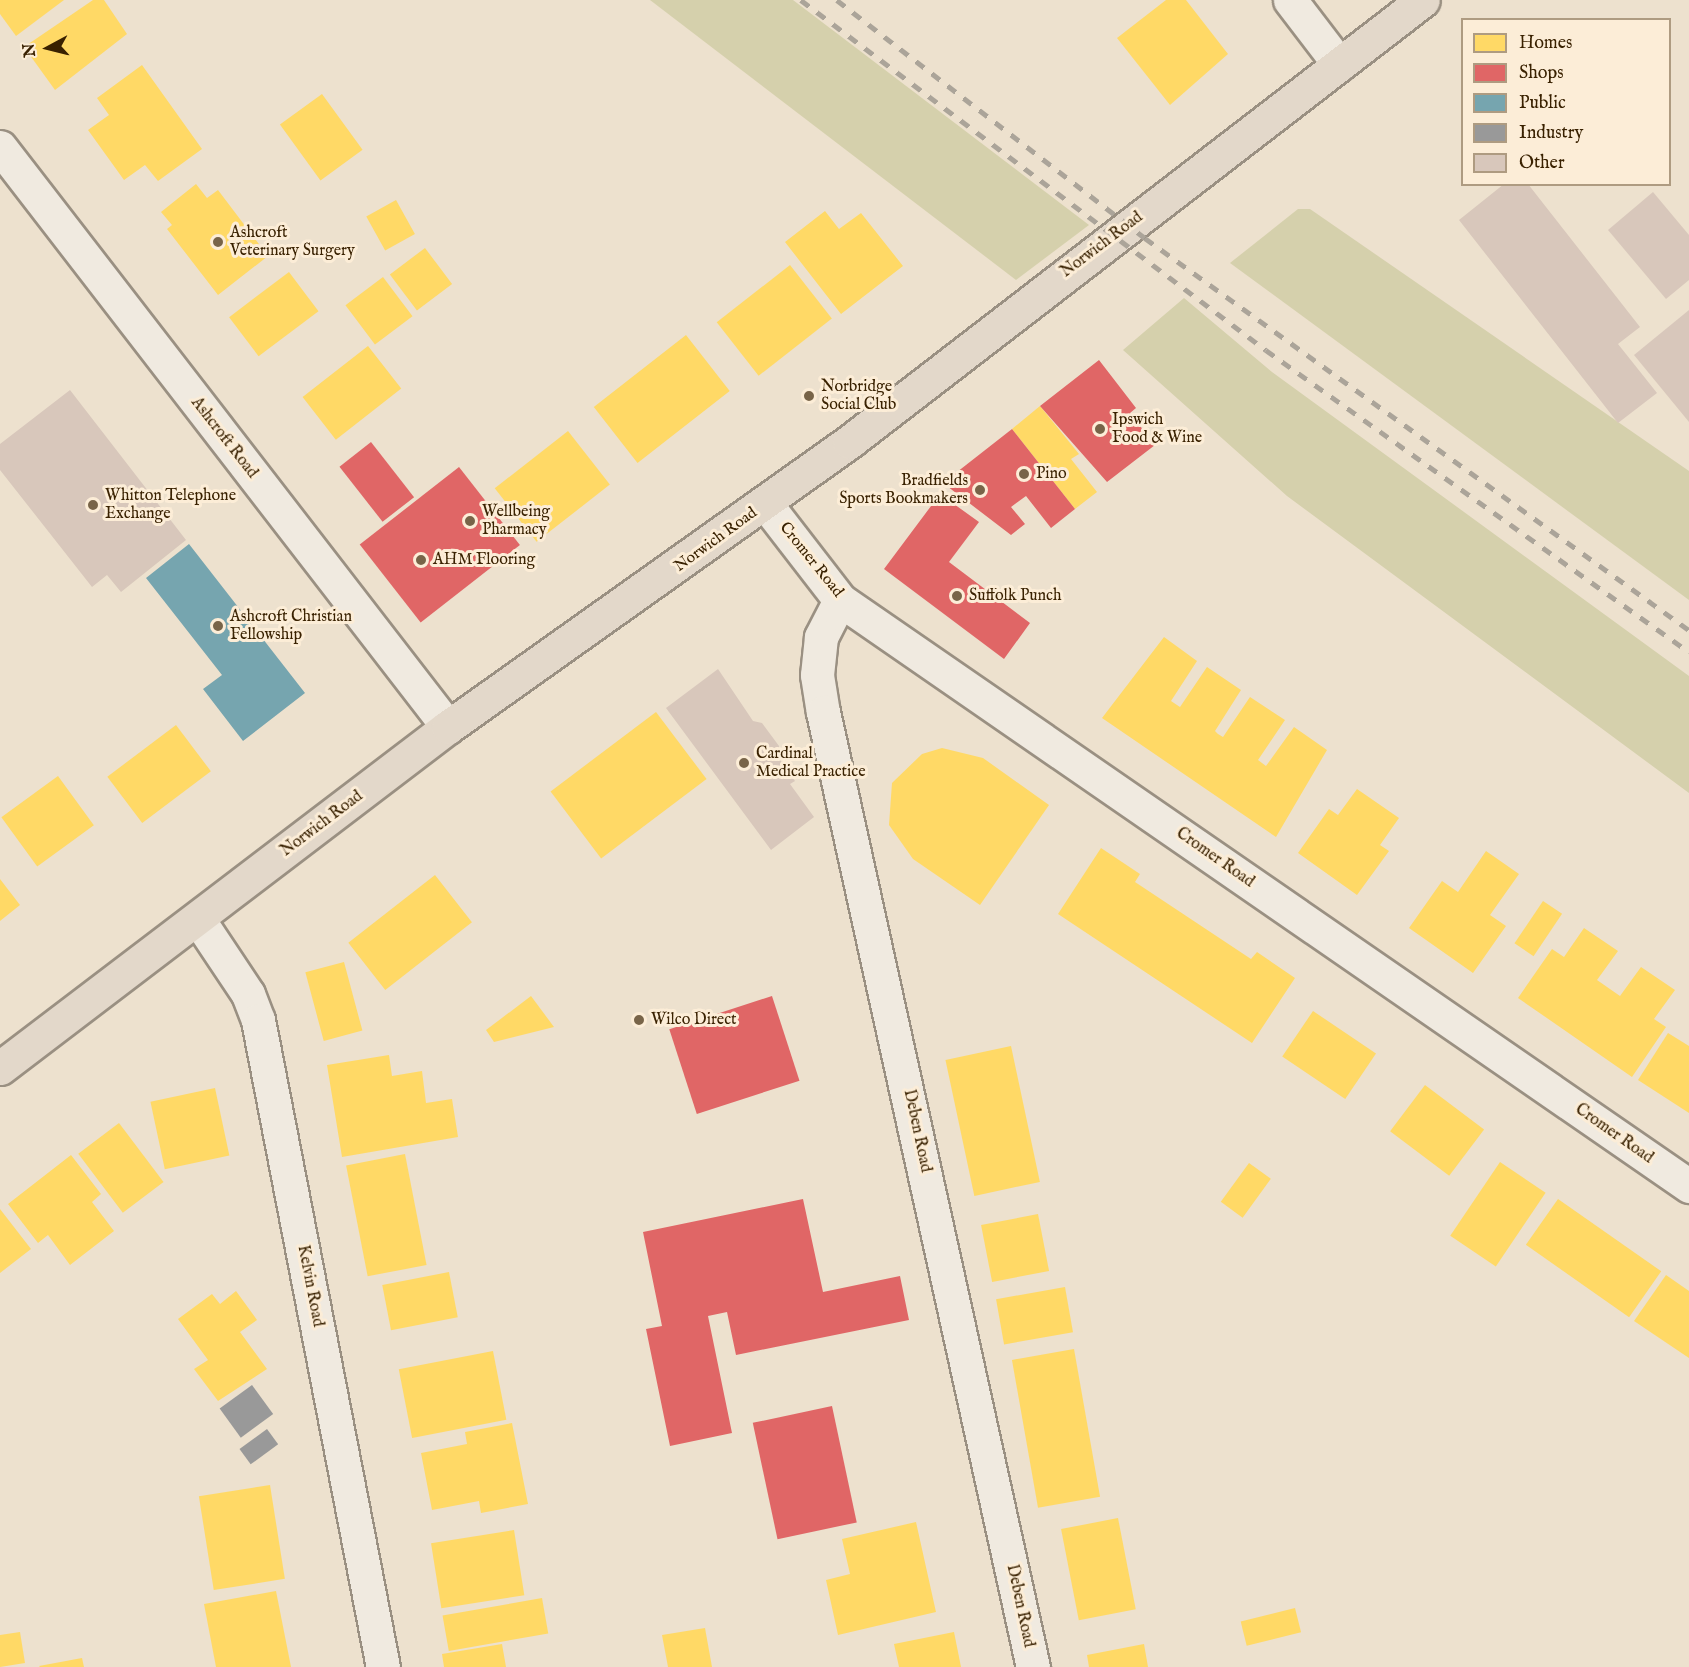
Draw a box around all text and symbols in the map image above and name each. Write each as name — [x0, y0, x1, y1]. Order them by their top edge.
north arrow — [18, 18, 78, 78]
legend — [1461, 18, 1671, 186]
text: Homes — [1519, 32, 1572, 55]
text: N — [19, 42, 41, 58]
text: Shops — [1519, 62, 1564, 85]
text: Public — [1519, 92, 1566, 115]
text: Industry — [1519, 122, 1583, 145]
text: Other — [1519, 152, 1565, 175]
street label: Norwich Road — [1057, 208, 1147, 282]
place label: Ashcroft Veterinary Surgery — [230, 223, 355, 261]
marker: Ashcroft Veterinary Surgery — [211, 235, 225, 249]
place label: Norbridge Social Club — [821, 377, 896, 415]
marker: Norbridge Social Club — [802, 389, 816, 403]
street label: Ashcroft Road — [187, 394, 261, 482]
place label: Ipswich Food & Wine — [1112, 410, 1202, 448]
marker: Ipswich Food & Wine — [1093, 422, 1107, 436]
place label: Pino — [1036, 464, 1067, 484]
marker: Pino — [1017, 467, 1031, 481]
place label: Bradfields Sports Bookmakers — [839, 471, 968, 509]
marker: Bradfields Sports Bookmakers — [973, 483, 987, 497]
place label: Whitton Telephone Exchange — [105, 486, 236, 524]
marker: Whitton Telephone Exchange — [86, 498, 100, 512]
place label: Wellbeing Pharmacy — [482, 502, 550, 540]
street label: Norwich Road — [671, 504, 761, 576]
marker: Wellbeing Pharmacy — [463, 514, 477, 528]
street label: Cromer Road — [775, 519, 847, 601]
place label: AHM Flooring — [433, 550, 535, 570]
marker: AHM Flooring — [414, 553, 428, 567]
place label: Suffolk Punch — [969, 586, 1061, 606]
marker: Suffolk Punch — [950, 589, 964, 603]
place label: Ashcroft Christian Fellowship — [230, 607, 352, 645]
marker: Ashcroft Christian Fellowship — [211, 619, 225, 633]
place label: Cardinal Medical Practice — [756, 744, 865, 782]
marker: Cardinal Medical Practice — [737, 756, 751, 770]
street label: Norwich Road — [277, 787, 367, 861]
street label: Cromer Road — [1172, 824, 1258, 892]
place label: Wilco Direct — [651, 1010, 737, 1030]
marker: Wilco Direct — [632, 1013, 646, 1027]
street label: Deben Road — [899, 1088, 935, 1174]
street label: Cromer Road — [1571, 1100, 1657, 1168]
street label: Kelvin Road — [293, 1244, 327, 1328]
street label: Deben Road — [1002, 1563, 1038, 1649]

